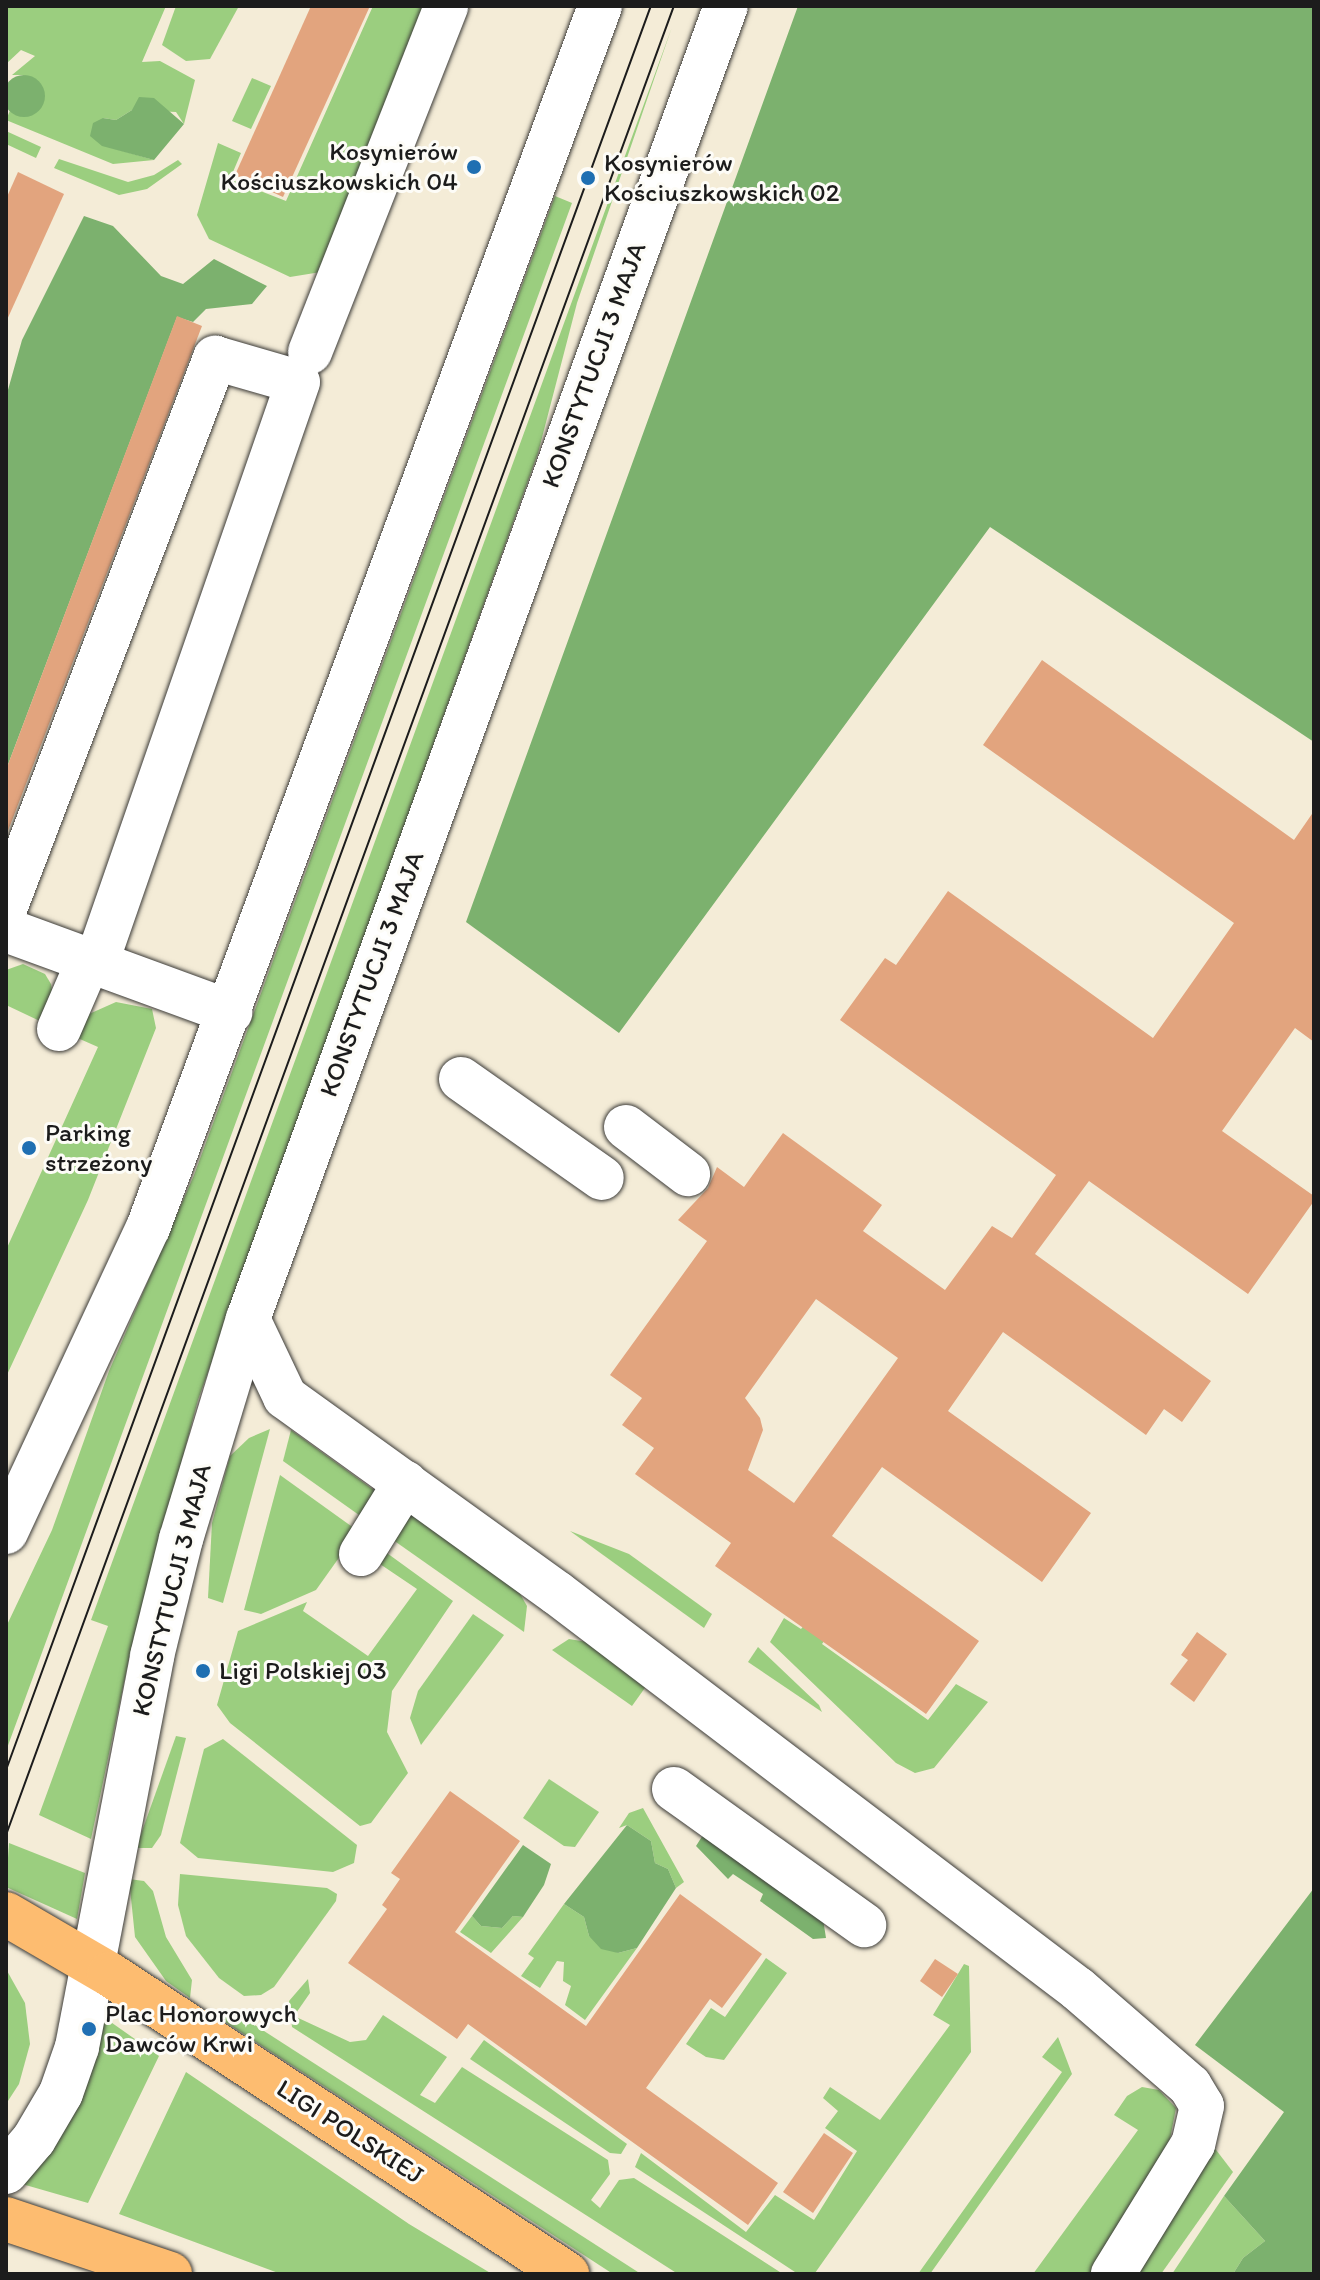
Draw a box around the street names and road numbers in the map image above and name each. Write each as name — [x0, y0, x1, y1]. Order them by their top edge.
street label: KONSTYTUCJI 3 MAJA — [535, 238, 653, 492]
street label: KONSTYTUCJI 3 MAJA — [313, 847, 431, 1101]
street label: KONSTYTUCJI 3 MAJA — [126, 1461, 218, 1719]
street label: LIGI POLSKIEJ — [272, 2074, 428, 2190]

